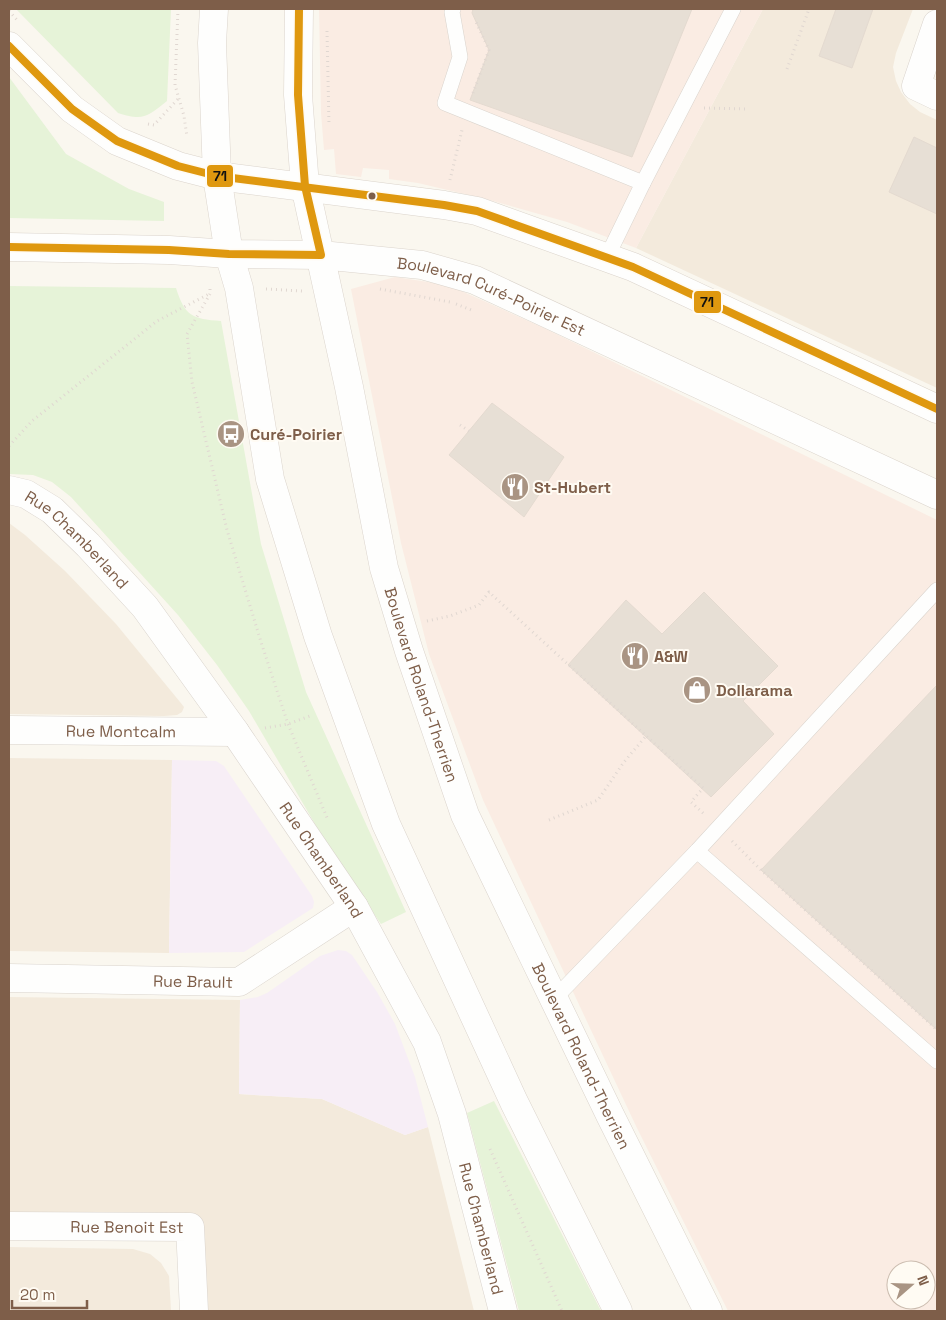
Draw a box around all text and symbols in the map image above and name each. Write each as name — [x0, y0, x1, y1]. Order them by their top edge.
line badge: 71 — [206, 164, 234, 188]
text: 71 — [213, 167, 227, 185]
unlabelled marker — [367, 191, 377, 201]
street label: Boulevard Curé-Poirier Est — [396, 252, 589, 341]
line badge: 71 — [693, 290, 722, 314]
text: 71 — [700, 293, 714, 311]
bus stop icon: Curé-Poirier — [216, 419, 246, 449]
place label: Curé-Poirier — [250, 424, 342, 445]
restaurant icon: St-Hubert — [500, 472, 530, 502]
place label: St-Hubert — [534, 477, 611, 498]
street label: Rue Chamberland — [21, 485, 133, 593]
street label: Boulevard Roland-Therrien — [380, 585, 464, 785]
restaurant icon: A&W — [620, 641, 650, 671]
place label: A&W — [654, 646, 688, 667]
shop icon: Dollarama — [682, 675, 712, 705]
place label: Dollarama — [716, 680, 793, 701]
street label: Rue Montcalm — [66, 720, 176, 742]
street label: Rue Chamberland — [275, 798, 368, 921]
street label: Boulevard Roland-Therrien — [528, 959, 636, 1152]
street label: Rue Brault — [153, 970, 233, 992]
street label: Rue Chamberland — [454, 1160, 509, 1297]
street label: Rue Benoit Est — [70, 1216, 184, 1237]
north arrow — [886, 1260, 936, 1310]
text: N — [913, 1273, 933, 1288]
scale bar — [12, 1278, 88, 1310]
text: 20 m — [20, 1285, 55, 1304]

